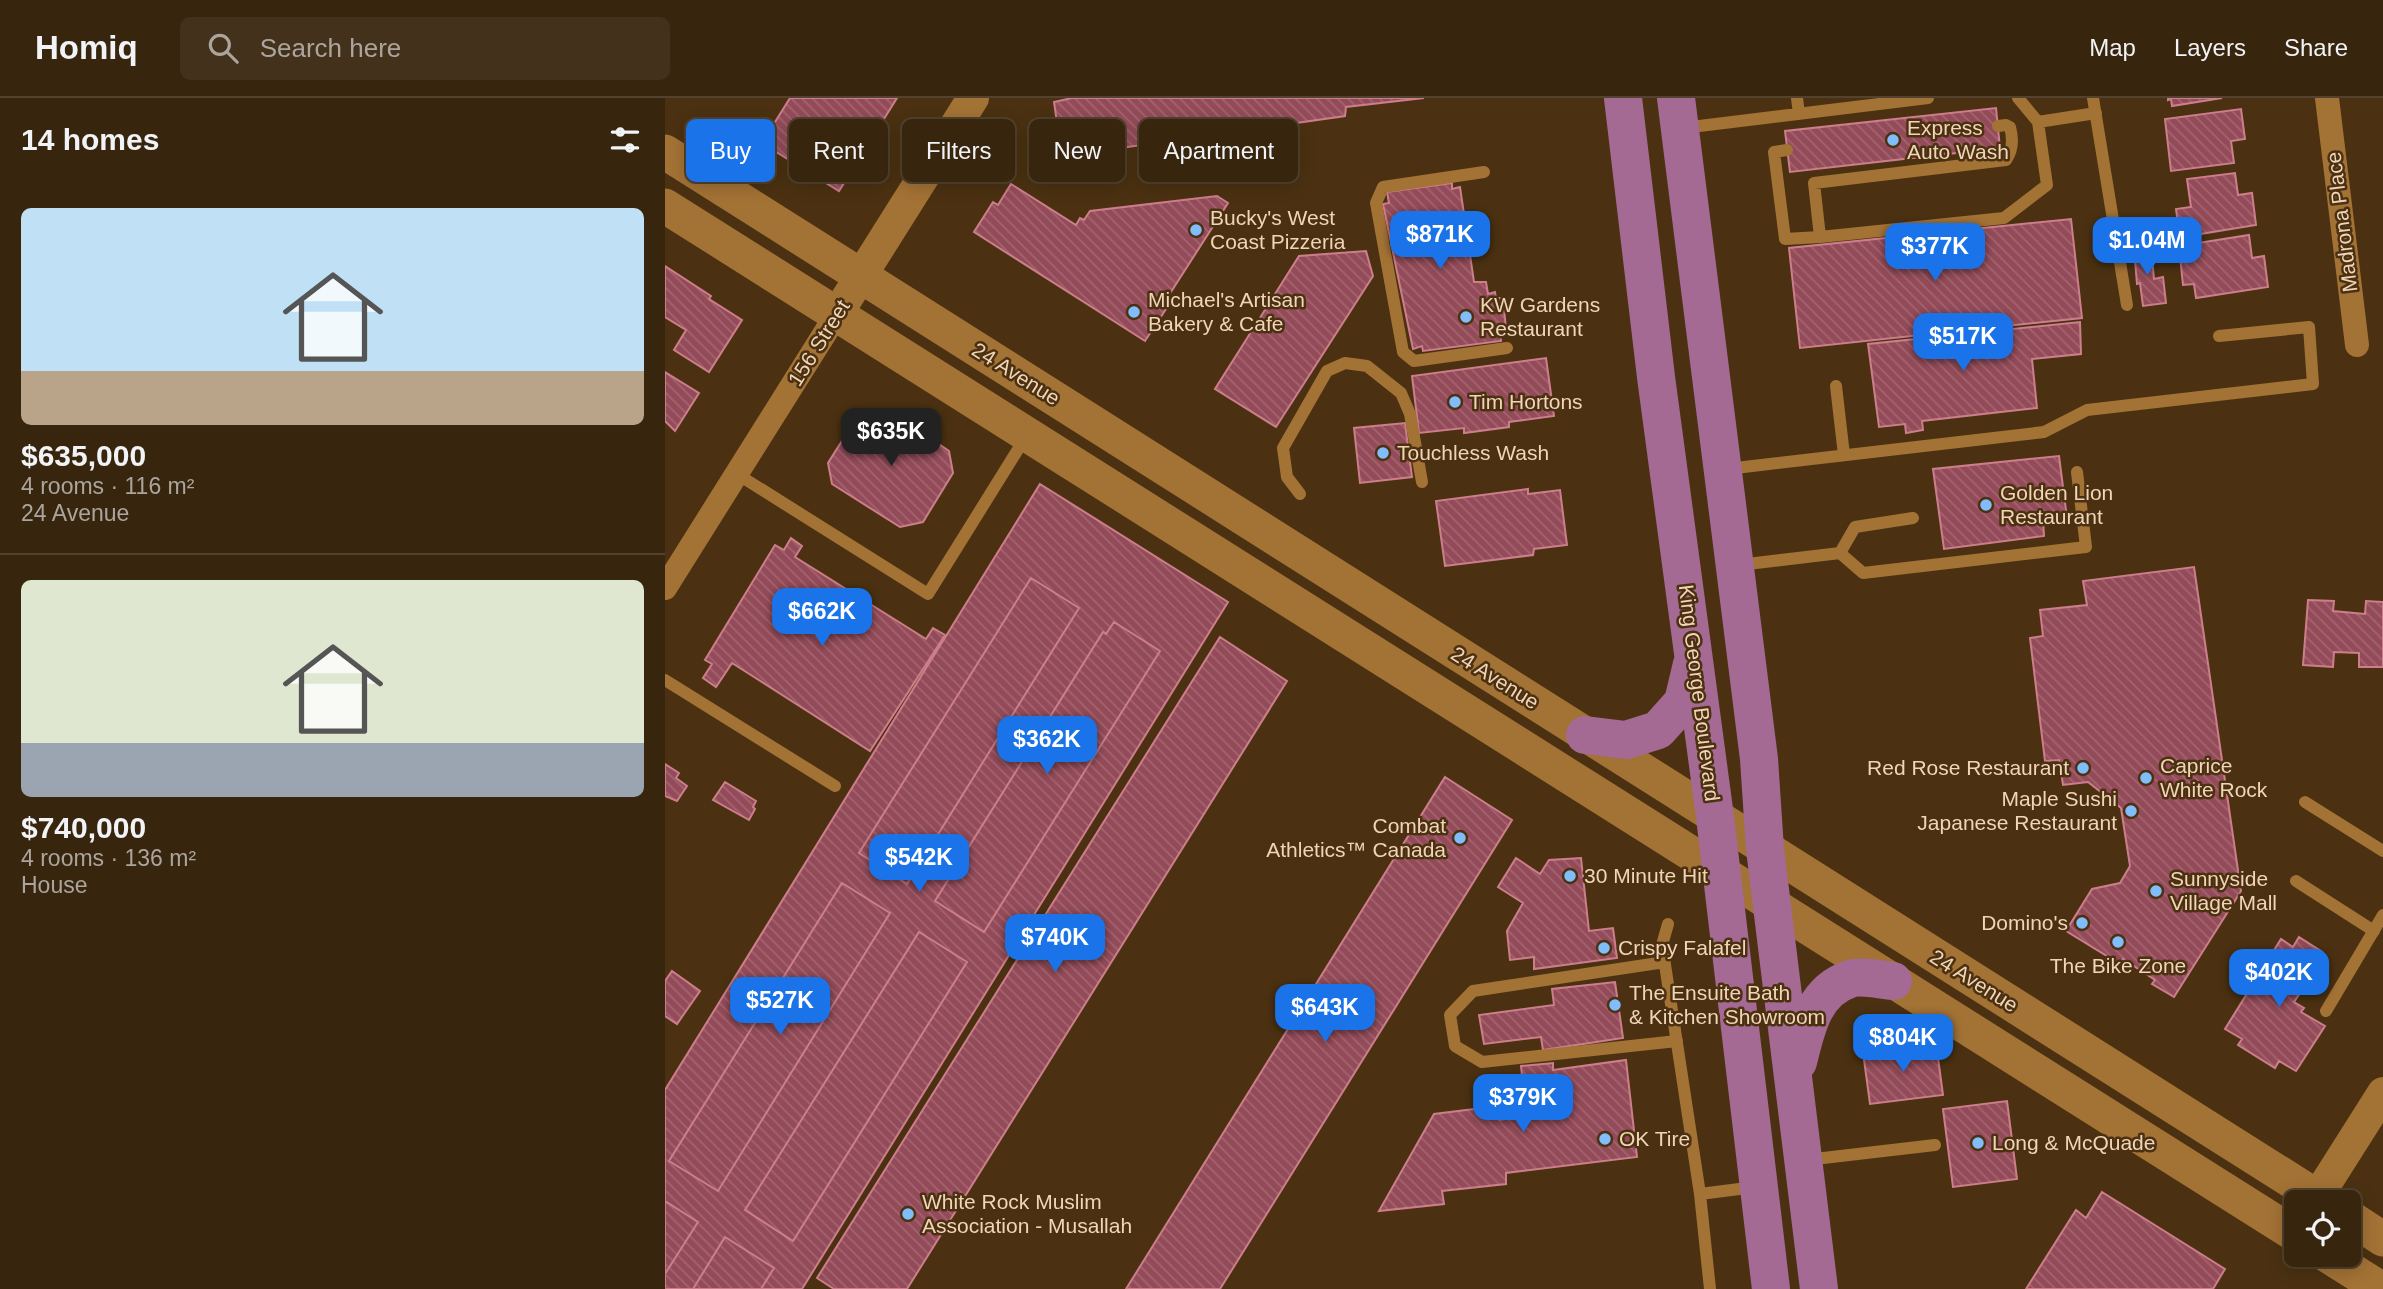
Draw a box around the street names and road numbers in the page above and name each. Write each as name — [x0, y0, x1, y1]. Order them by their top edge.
street label: Madrona Place — [2321, 151, 2362, 294]
street label: 156 Street — [783, 295, 854, 390]
street label: 24 Avenue — [968, 338, 1064, 410]
street label: King George Boulevard — [1675, 583, 1724, 803]
street label: 24 Avenue — [1447, 642, 1543, 714]
street label: 24 Avenue — [1926, 945, 2022, 1017]

